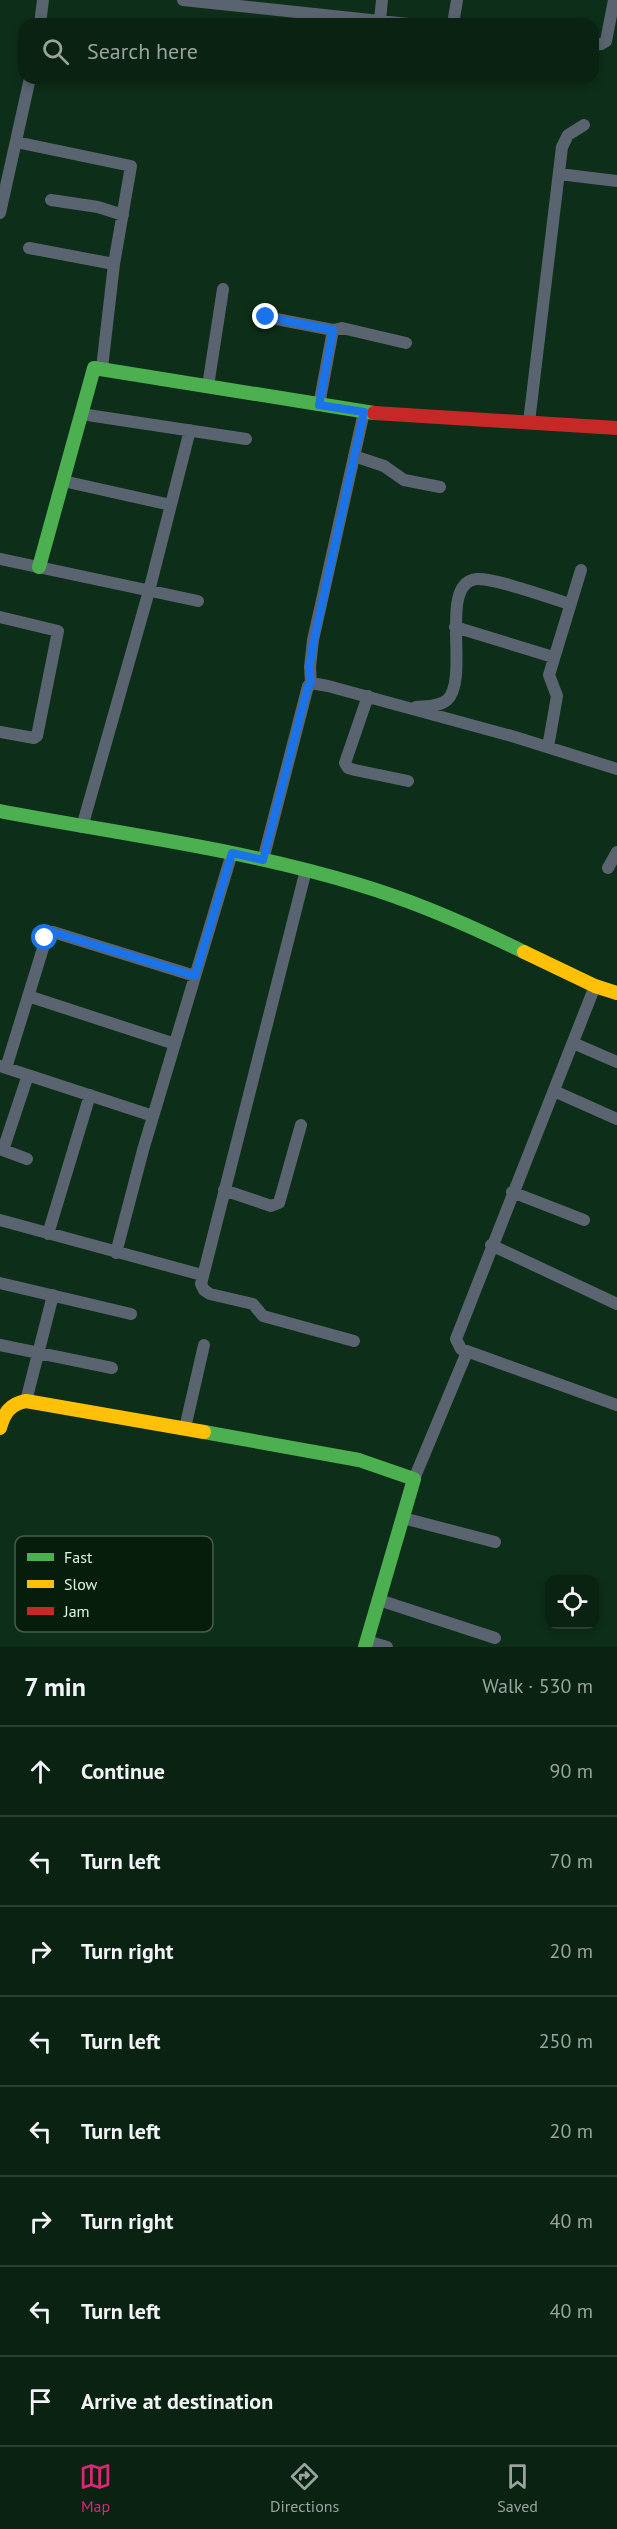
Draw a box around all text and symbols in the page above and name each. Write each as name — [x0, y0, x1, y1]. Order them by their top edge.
search box — [18, 18, 599, 84]
icon: search — [39, 35, 72, 68]
text: Search here — [87, 37, 198, 65]
route end — [252, 303, 278, 329]
route start — [31, 924, 57, 950]
legend — [15, 1536, 213, 1632]
text: Fast — [64, 1547, 93, 1567]
text: Slow — [64, 1574, 98, 1594]
map controls — [545, 1575, 599, 1629]
button: locate — [545, 1575, 599, 1629]
text: Jam — [63, 1601, 90, 1621]
text: 7 min — [24, 1670, 86, 1703]
text: Walk · 530 m — [482, 1673, 593, 1699]
icon: ahead — [24, 1755, 57, 1788]
text: Continue — [81, 1757, 165, 1785]
text: 90 m — [550, 1758, 593, 1784]
icon: left — [24, 1845, 57, 1878]
text: Turn left — [81, 1847, 161, 1875]
text: 70 m — [550, 1848, 593, 1874]
icon: right — [24, 1935, 57, 1968]
text: Turn right — [81, 1937, 173, 1965]
text: 20 m — [550, 1938, 593, 1964]
icon: left — [24, 2025, 57, 2058]
text: Turn left — [81, 2027, 161, 2055]
text: 250 m — [539, 2028, 593, 2054]
icon: left — [24, 2115, 57, 2148]
text: Turn left — [81, 2117, 161, 2145]
text: 20 m — [550, 2118, 593, 2144]
icon: right — [24, 2205, 57, 2238]
text: Turn right — [81, 2207, 173, 2235]
text: 40 m — [550, 2208, 593, 2234]
icon: left — [24, 2295, 57, 2328]
text: Turn left — [81, 2297, 161, 2325]
text: 40 m — [550, 2298, 593, 2324]
icon: arrive — [24, 2385, 57, 2418]
text: Arrive at destination — [81, 2387, 273, 2415]
tab: Map — [79, 2460, 112, 2516]
tab: Directions — [270, 2460, 339, 2516]
tab: Saved — [497, 2460, 538, 2516]

